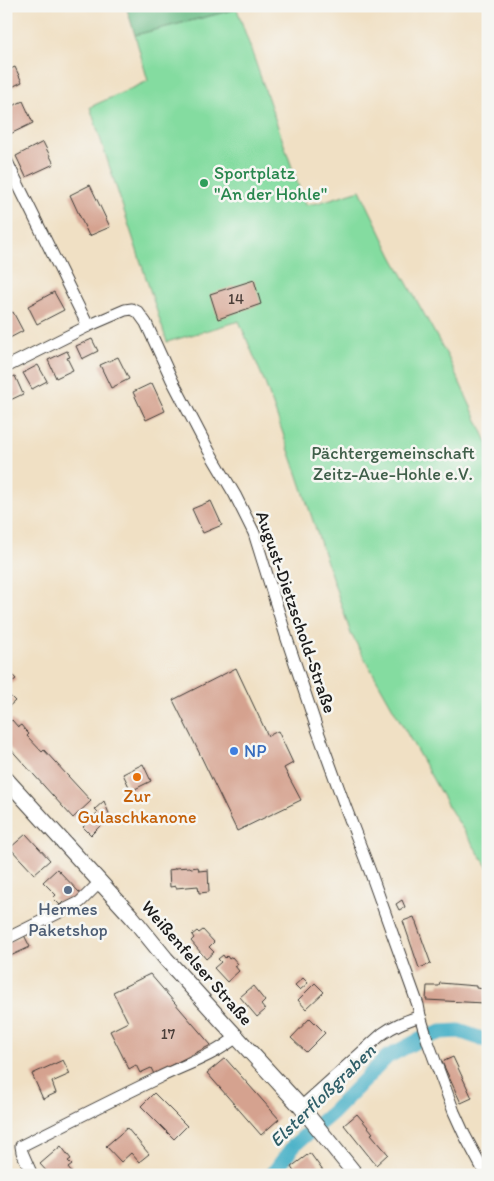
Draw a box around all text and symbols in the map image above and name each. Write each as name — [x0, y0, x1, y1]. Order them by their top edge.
place label: Sportplatz "An der Hohle" — [214, 162, 327, 205]
marker: Sportplatz "An der Hohle" — [198, 177, 210, 189]
house number: 14 — [228, 290, 244, 308]
park label: Pächtergemeinschaft Zeitz-Aue-Hohle e.V. — [311, 442, 475, 485]
street label: August-Dietzschold-Straße — [251, 508, 341, 716]
place label: NP — [244, 740, 266, 762]
marker: NP — [228, 745, 240, 757]
marker: Zur Gulaschkanone — [131, 771, 143, 783]
place label: Zur Gulaschkanone — [77, 785, 197, 828]
marker: Hermes Paketshop — [62, 884, 74, 896]
street label: Weißenfelser Straße — [137, 896, 257, 1030]
place label: Hermes Paketshop — [28, 898, 108, 941]
house number: 17 — [161, 1025, 176, 1043]
water label: Elsterfloßgraben — [265, 1039, 380, 1152]

